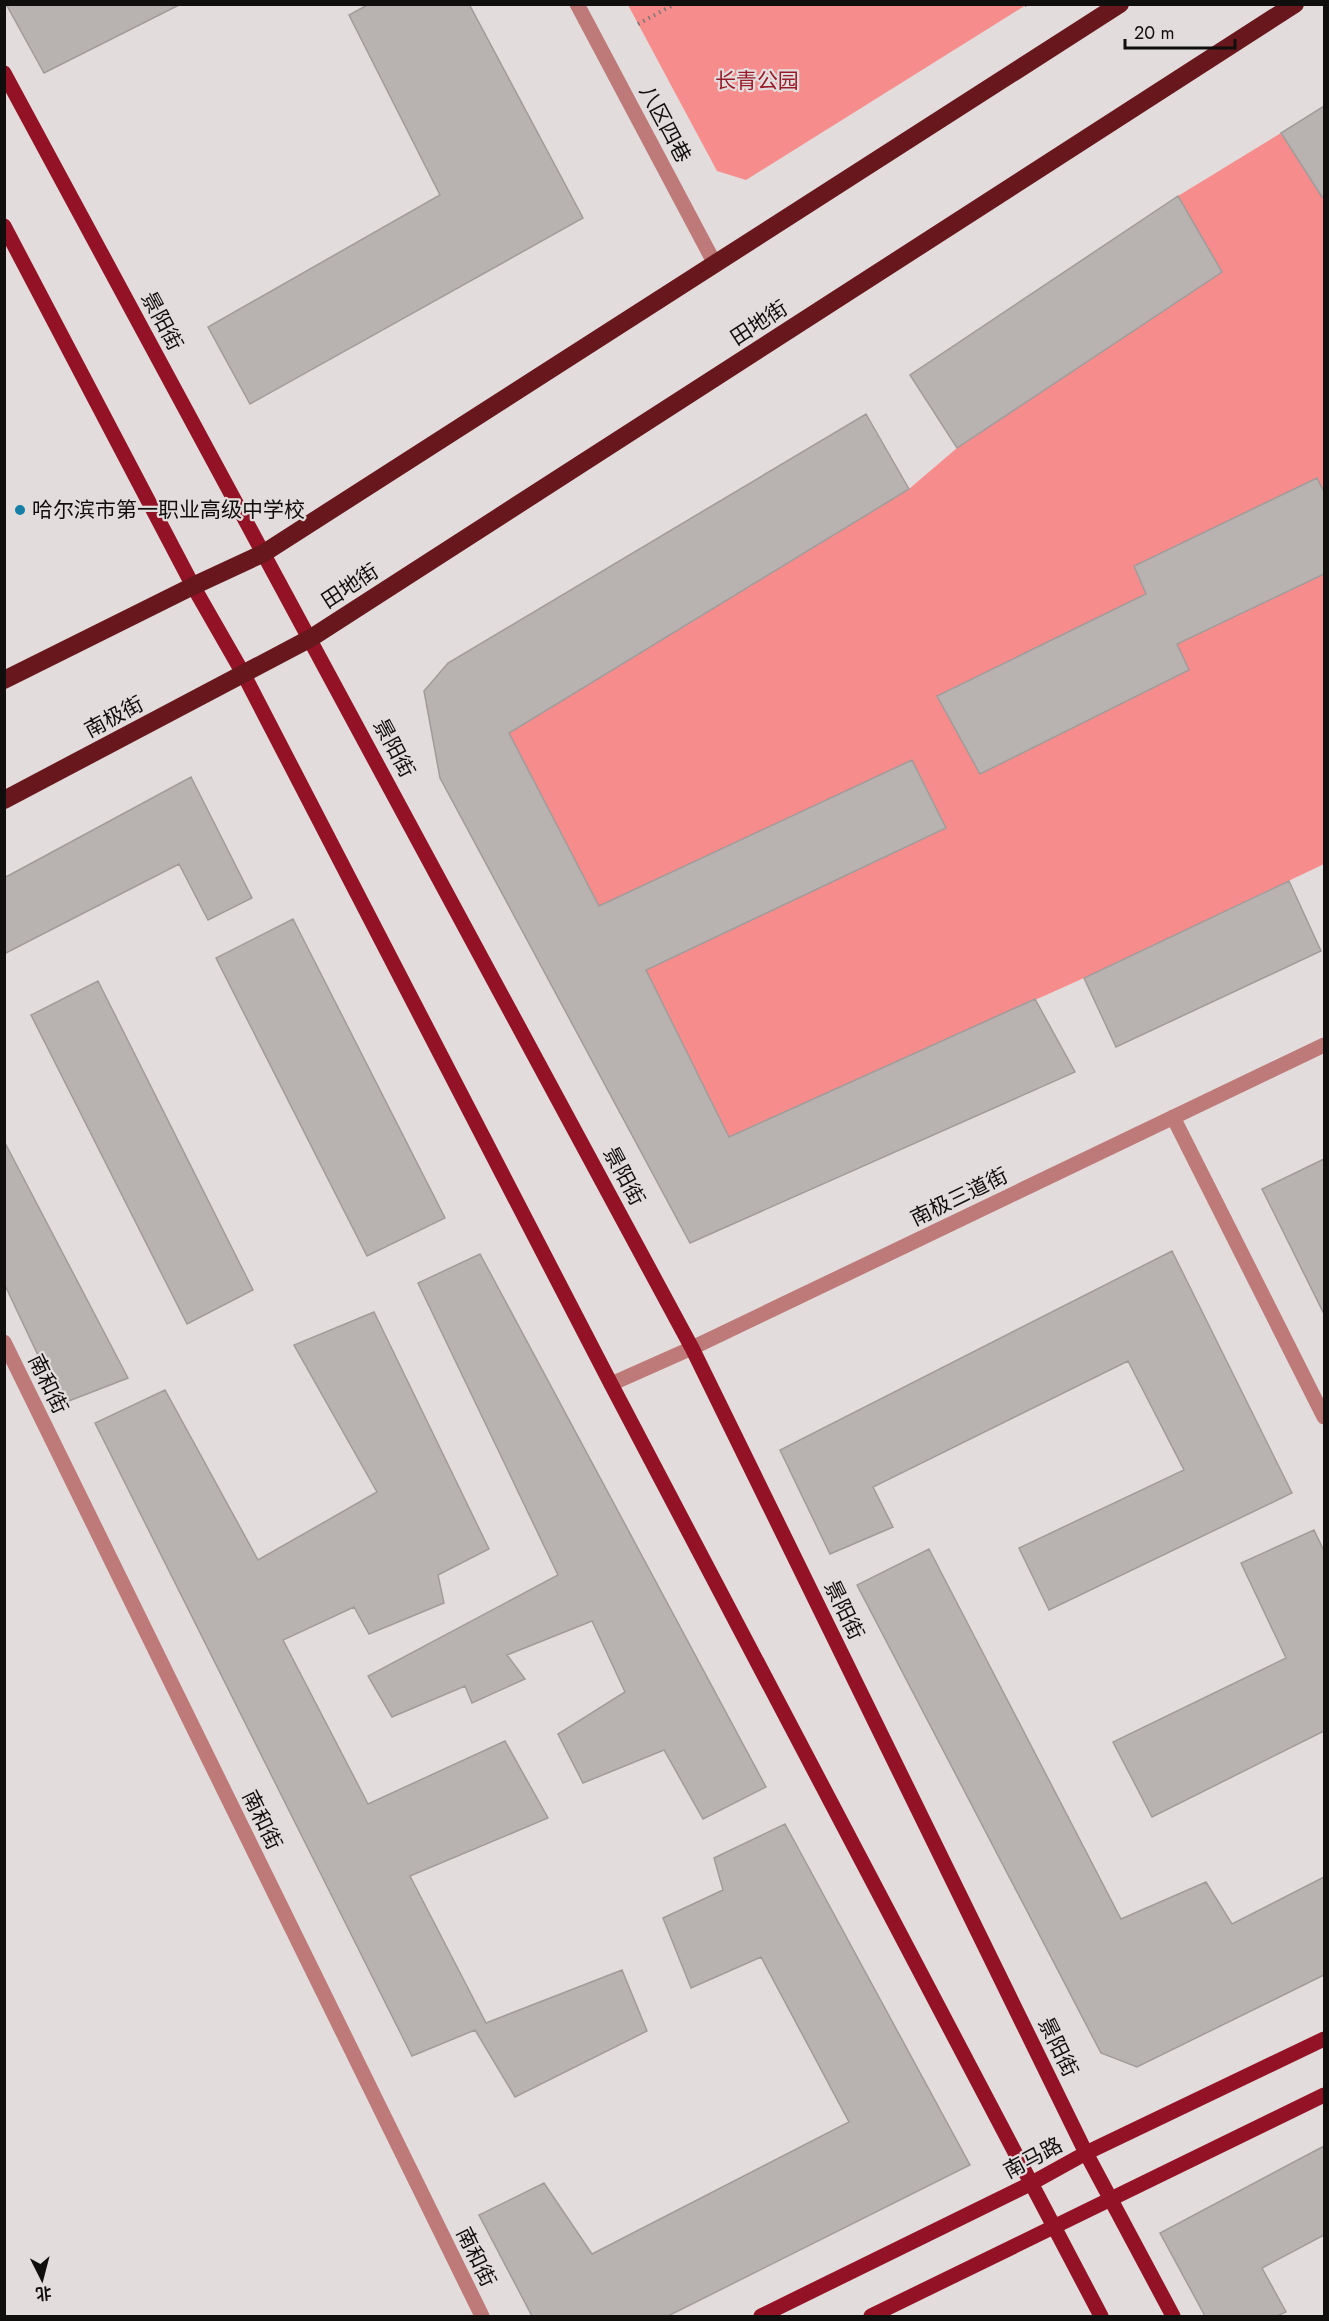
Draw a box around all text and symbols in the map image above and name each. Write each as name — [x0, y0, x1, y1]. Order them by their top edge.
scale bar — [1125, 12, 1234, 50]
text: 20 m — [1134, 20, 1174, 46]
park label: 长青公园 — [715, 66, 799, 96]
street label: 八区四巷 — [632, 80, 698, 168]
street label: 景阳街 — [134, 286, 190, 356]
street label: 田地街 — [724, 293, 794, 353]
place label: 哈尔滨市第一职业高级中学校 — [32, 495, 305, 525]
marker: 哈尔滨市第一职业高级中学校 — [13, 503, 27, 517]
street label: 田地街 — [315, 556, 385, 616]
street label: 南极街 — [79, 689, 149, 745]
street label: 景阳街 — [366, 713, 422, 783]
street label: 景阳街 — [596, 1141, 652, 1211]
street label: 南极三道街 — [905, 1161, 1013, 1233]
street label: 南和街 — [21, 1349, 75, 1419]
street label: 景阳街 — [817, 1575, 871, 1645]
street label: 南和街 — [235, 1785, 289, 1855]
street label: 景阳街 — [1031, 2012, 1085, 2082]
street label: 南马路 — [998, 2130, 1068, 2186]
street label: 南和街 — [449, 2222, 503, 2292]
north arrow — [12, 2249, 72, 2309]
text: 北 — [34, 2281, 53, 2306]

